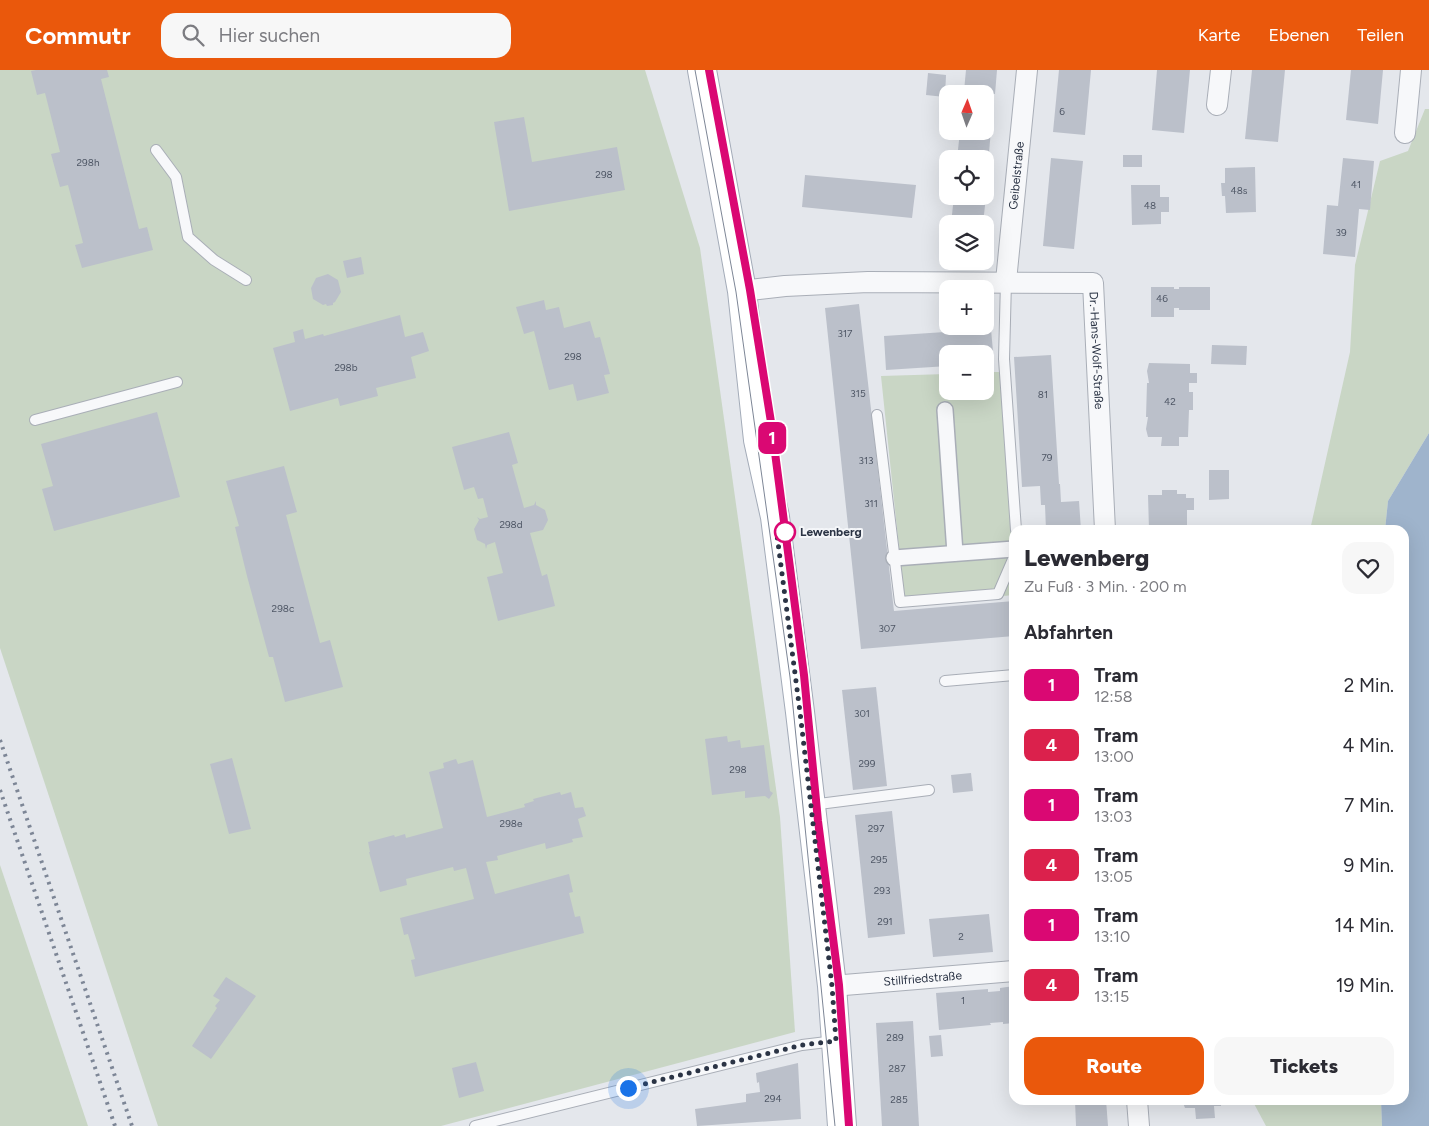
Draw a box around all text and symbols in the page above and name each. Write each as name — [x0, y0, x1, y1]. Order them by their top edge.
search box — [161, 13, 511, 58]
text: Commutr — [25, 21, 131, 50]
icon: search — [179, 21, 207, 49]
text: Hier suchen — [219, 24, 320, 47]
text: Karte — [1198, 24, 1240, 46]
text: Ebenen — [1268, 24, 1329, 46]
text: Teilen — [1357, 24, 1404, 46]
north arrow — [939, 85, 994, 140]
map controls — [939, 85, 994, 400]
house number: 6 — [1059, 105, 1065, 118]
street label: Geibelstraße — [1006, 140, 1027, 210]
button: locate — [939, 150, 994, 205]
house number: 298h — [77, 156, 100, 169]
house number: 298 — [595, 168, 613, 181]
house number: 41 — [1351, 178, 1361, 191]
house number: 48s — [1230, 184, 1248, 197]
house number: 48 — [1144, 199, 1156, 212]
button: layers — [939, 215, 994, 270]
house number: 39 — [1335, 226, 1347, 239]
button: + — [939, 280, 994, 335]
street label: Dr.-Hans-Wolf-Straße — [1086, 291, 1106, 410]
house number: 46 — [1156, 292, 1168, 305]
house number: 317 — [838, 327, 853, 340]
button: − — [939, 345, 994, 400]
house number: 298 — [564, 350, 582, 363]
house number: 298b — [334, 361, 358, 374]
house number: 315 — [850, 387, 866, 400]
house number: 81 — [1038, 388, 1048, 401]
house number: 42 — [1164, 395, 1176, 408]
line badge: 1 — [756, 422, 788, 454]
text: 1 — [768, 427, 776, 449]
house number: 79 — [1041, 451, 1053, 464]
house number: 313 — [858, 454, 874, 467]
house number: 311 — [864, 497, 878, 510]
house number: 298d — [499, 518, 523, 531]
marker: Lewenberg — [774, 521, 796, 543]
place label: Lewenberg — [800, 525, 862, 539]
button: heart — [1342, 542, 1394, 594]
text: Lewenberg — [1024, 543, 1149, 572]
text: Zu Fuß · 3 Min. · 200 m — [1024, 577, 1187, 596]
house number: 298c — [272, 602, 295, 615]
text: Abfahrten — [1024, 621, 1113, 644]
house number: 307 — [878, 622, 896, 635]
text: Tram — [1094, 664, 1138, 687]
text: 1 — [1048, 674, 1055, 696]
text: 2 Min. — [1344, 674, 1394, 697]
text: 12:58 — [1094, 687, 1133, 706]
house number: 301 — [854, 707, 870, 720]
text: Tram — [1094, 724, 1138, 747]
text: 4 — [1046, 734, 1057, 756]
text: 4 Min. — [1342, 734, 1394, 757]
text: 13:00 — [1094, 747, 1134, 766]
house number: 299 — [859, 757, 876, 770]
house number: 298 — [729, 763, 747, 776]
text: Tram — [1094, 784, 1138, 807]
text: 1 — [1048, 794, 1055, 816]
text: 7 Min. — [1344, 794, 1394, 817]
text: 13:03 — [1094, 807, 1132, 826]
house number: 298e — [500, 817, 523, 830]
house number: 297 — [868, 822, 885, 835]
text: Tram — [1094, 844, 1138, 867]
house number: 295 — [871, 853, 888, 866]
text: 4 — [1046, 854, 1057, 876]
text: 9 Min. — [1344, 854, 1394, 877]
text: 13:05 — [1094, 867, 1133, 886]
house number: 293 — [874, 884, 890, 897]
text: Tram — [1094, 904, 1138, 927]
text: 1 — [1048, 914, 1055, 936]
text: 14 Min. — [1335, 914, 1394, 937]
house number: 291 — [877, 915, 893, 928]
text: 13:10 — [1094, 927, 1130, 946]
house number: 2 — [958, 930, 964, 943]
text: Tram — [1094, 964, 1138, 987]
street label: Stillfriedstraße — [883, 968, 963, 989]
text: 4 — [1046, 974, 1057, 996]
text: 19 Min. — [1336, 974, 1394, 997]
text: 13:15 — [1094, 987, 1129, 1006]
house number: 1 — [961, 994, 965, 1007]
house number: 289 — [886, 1031, 904, 1044]
button: Route — [1024, 1037, 1204, 1095]
button: Tickets — [1214, 1037, 1394, 1095]
house number: 287 — [888, 1062, 906, 1075]
your location — [616, 1076, 641, 1101]
house number: 294 — [764, 1092, 782, 1105]
house number: 285 — [890, 1093, 908, 1106]

